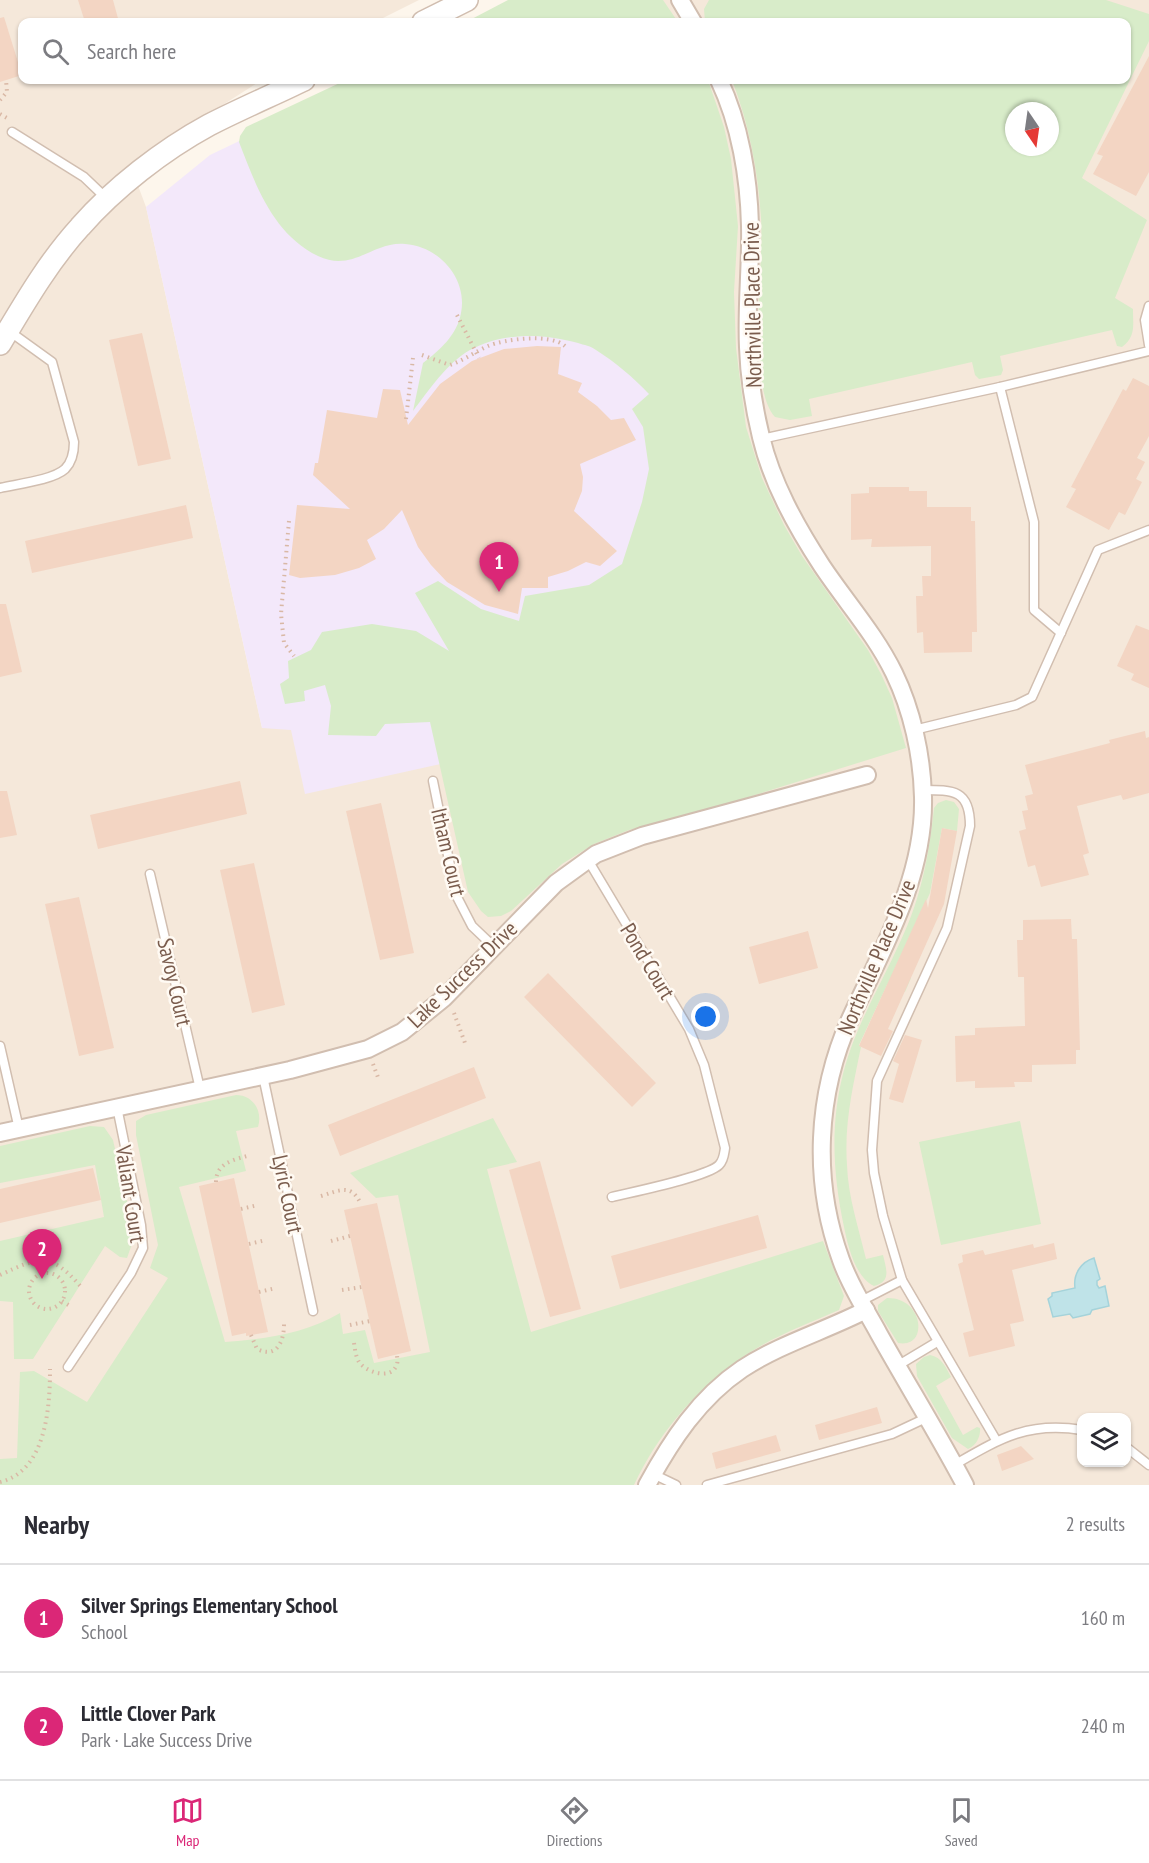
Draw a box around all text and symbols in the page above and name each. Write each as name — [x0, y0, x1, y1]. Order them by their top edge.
search box — [18, 18, 1131, 84]
icon: search — [39, 35, 72, 68]
text: Search here — [87, 37, 176, 65]
north arrow — [1005, 102, 1059, 156]
street label: Northville Place Drive — [737, 222, 767, 388]
pin: 1 — [480, 542, 518, 592]
street label: Itham Court — [425, 805, 473, 899]
street label: Northville Place Drive — [831, 875, 921, 1039]
street label: Lake Success Drive — [401, 915, 523, 1033]
street label: Pond Court — [614, 918, 682, 1004]
street label: Savoy Court — [151, 935, 199, 1029]
your location — [691, 1002, 720, 1031]
street label: Valiant Court — [109, 1142, 153, 1245]
street label: Lyric Court — [266, 1152, 310, 1236]
pin: 2 — [22, 1230, 62, 1279]
map controls — [1077, 1413, 1131, 1467]
button: layers — [1077, 1413, 1131, 1467]
text: Nearby — [24, 1508, 89, 1541]
text: 2 results — [1066, 1511, 1125, 1537]
text: Silver Springs Elementary School — [81, 1591, 338, 1619]
text: 1 — [39, 1605, 48, 1631]
text: 160 m — [1081, 1605, 1125, 1631]
text: School — [81, 1619, 127, 1645]
text: Little Clover Park — [81, 1699, 216, 1727]
text: 2 — [39, 1713, 48, 1739]
text: 240 m — [1081, 1713, 1125, 1739]
text: Park · Lake Success Drive — [81, 1727, 252, 1753]
tab: Map — [171, 1794, 204, 1850]
tab: Directions — [547, 1794, 602, 1850]
tab: Saved — [945, 1794, 978, 1850]

